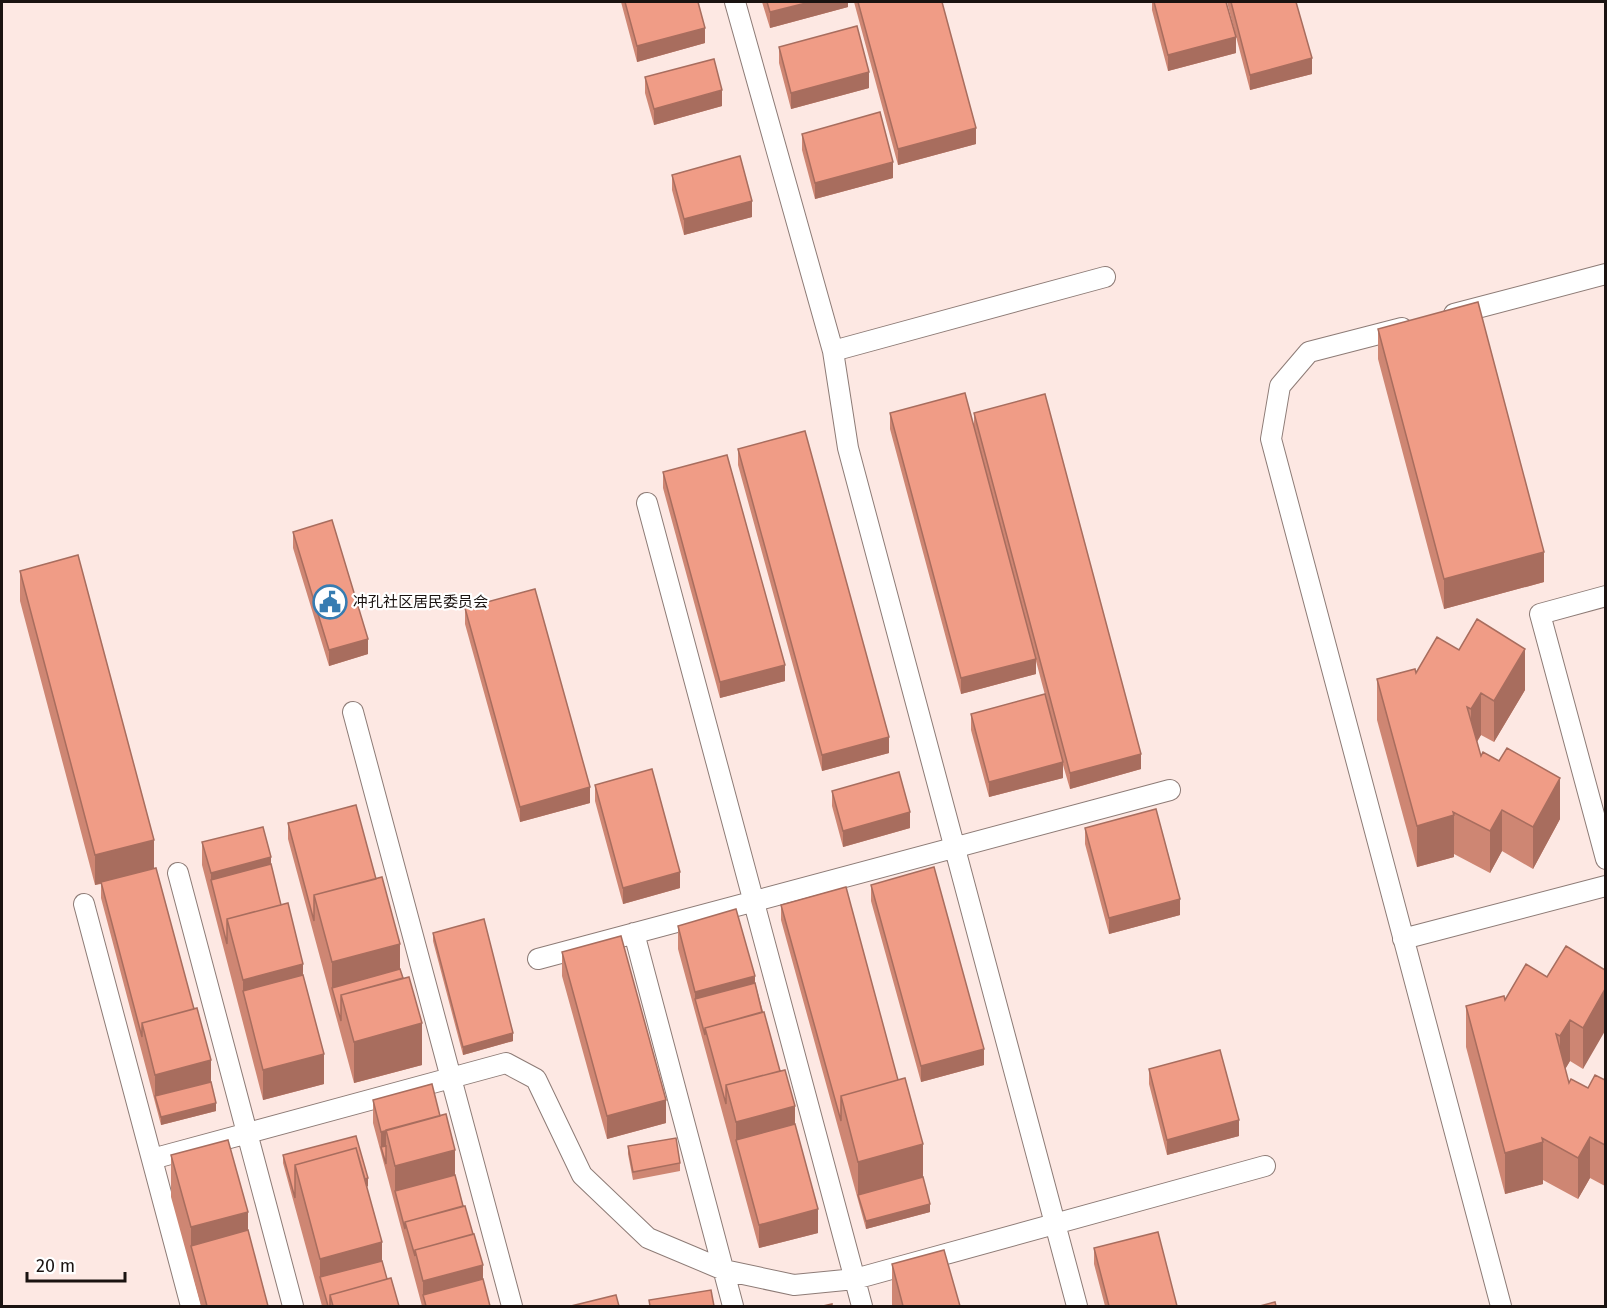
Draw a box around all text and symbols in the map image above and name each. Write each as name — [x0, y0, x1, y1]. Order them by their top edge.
public building icon: 冲孔社区居民委员会 — [312, 584, 348, 620]
place label: 冲孔社区居民委员会 — [353, 593, 488, 611]
scale bar — [27, 1245, 124, 1283]
text: 20 m — [36, 1255, 75, 1277]

